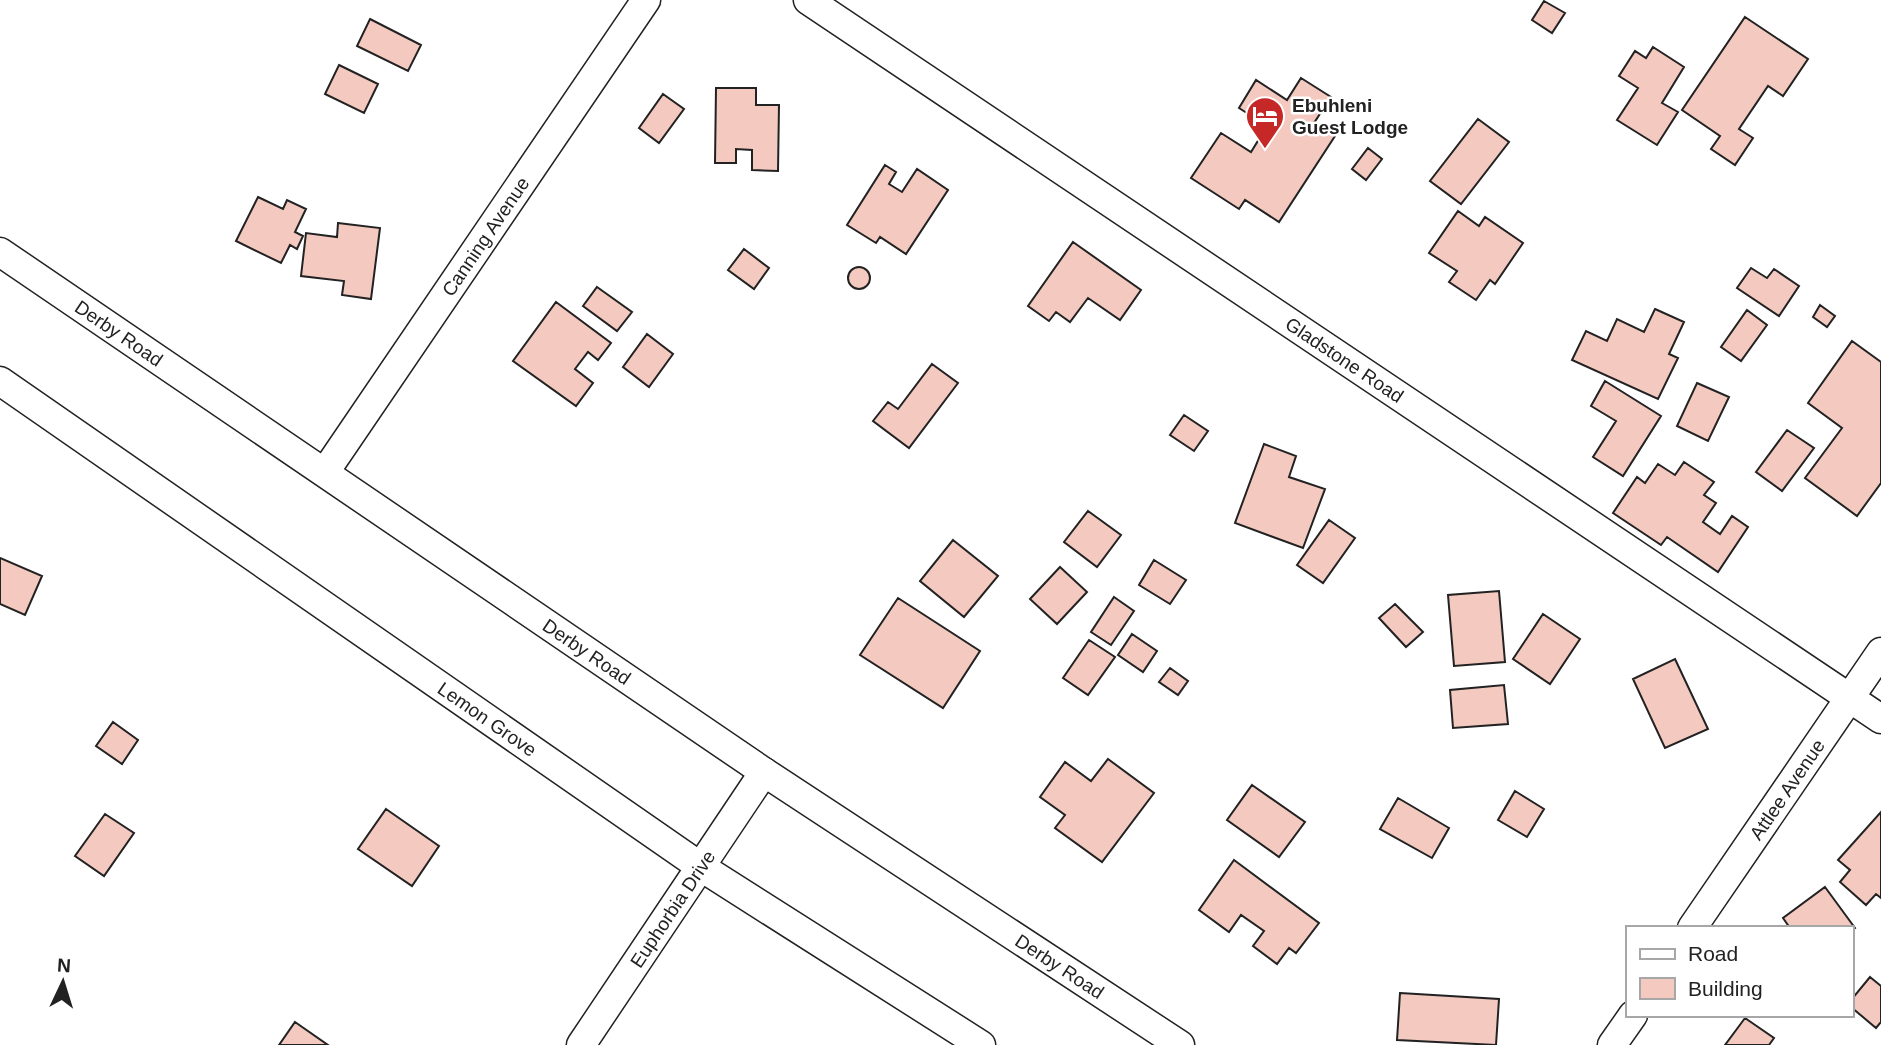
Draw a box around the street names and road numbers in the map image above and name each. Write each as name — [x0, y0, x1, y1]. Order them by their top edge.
street label: Canning Avenue — [438, 173, 534, 300]
street label: Derby Road — [71, 296, 167, 371]
street label: Gladstone Road — [1281, 313, 1407, 407]
street label: Derby Road — [539, 615, 635, 689]
street label: Lemon Grove — [434, 678, 540, 761]
street label: Attlee Avenue — [1746, 735, 1829, 844]
street label: Euphorbia Drive — [626, 847, 719, 972]
street label: Derby Road — [1011, 930, 1108, 1003]

